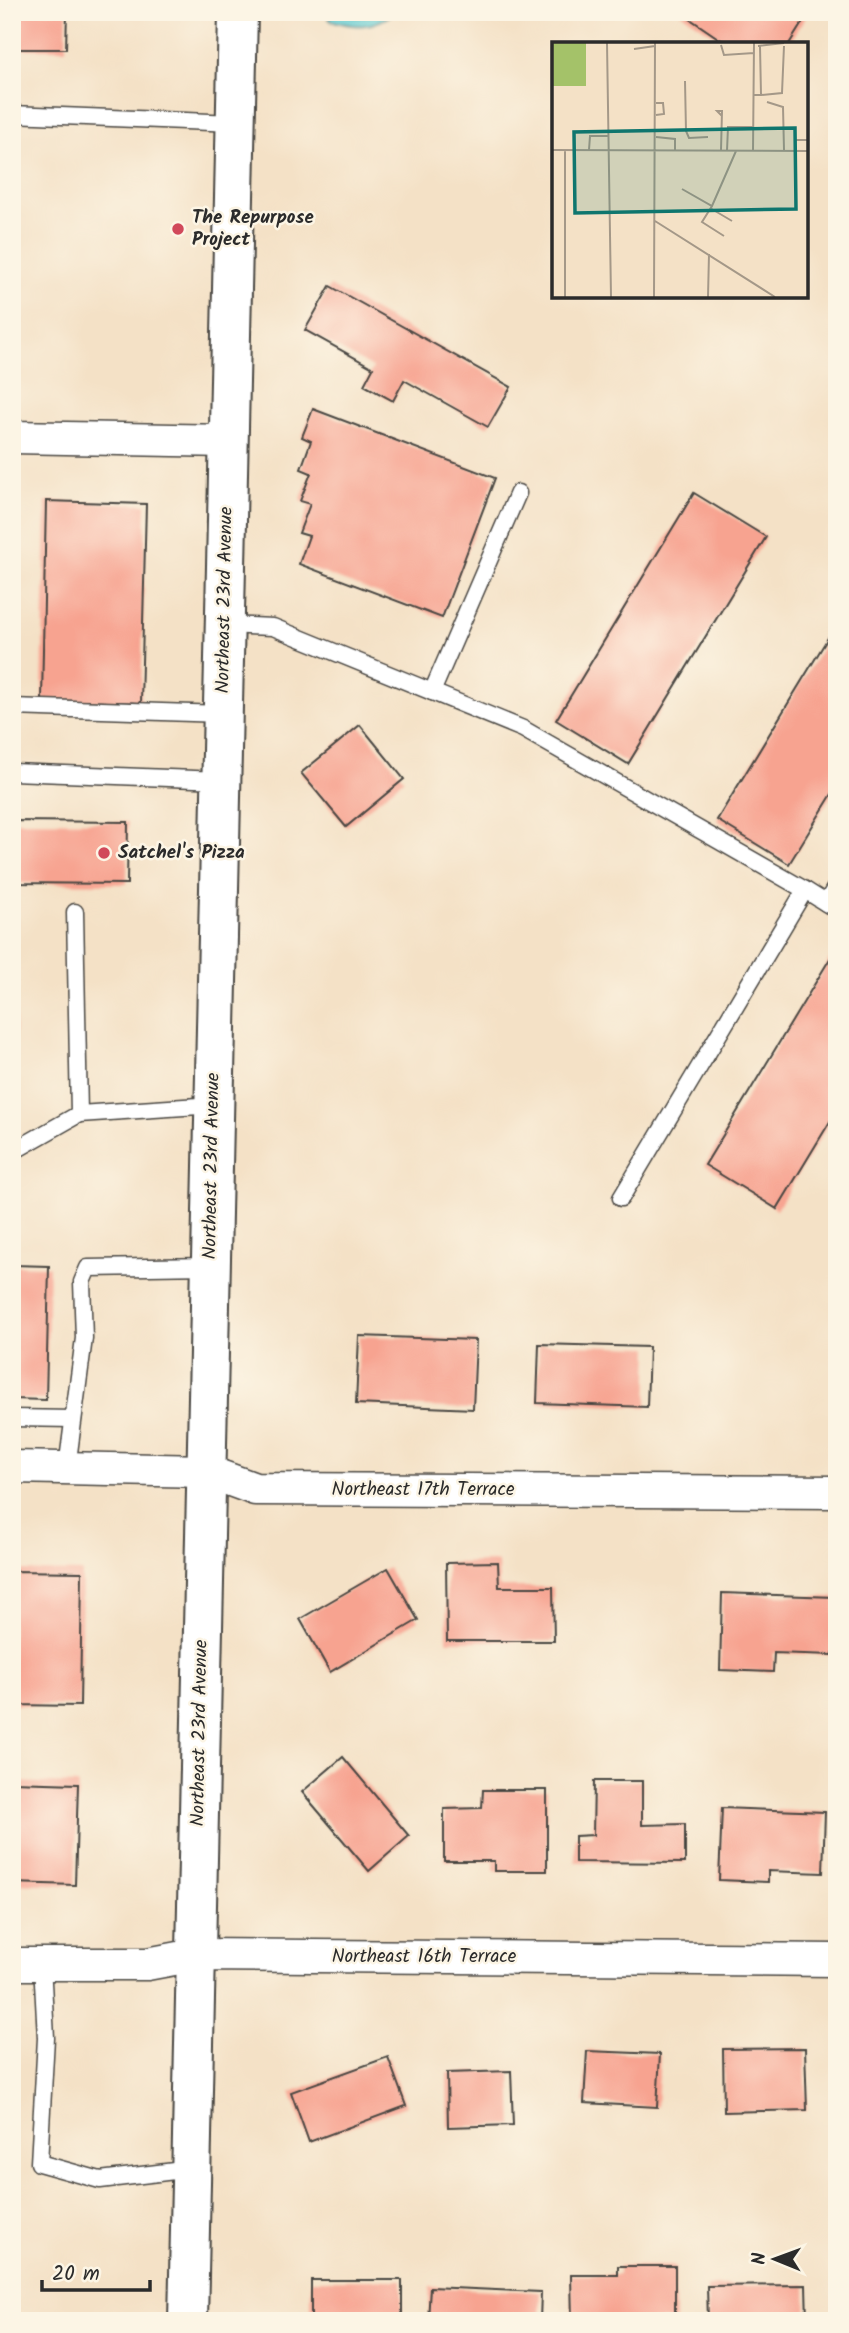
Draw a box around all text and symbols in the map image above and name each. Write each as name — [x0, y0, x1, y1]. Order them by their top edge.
inset map — [552, 42, 807, 298]
place label: The Repurpose Project — [192, 203, 314, 255]
marker: The Repurpose Project — [170, 221, 186, 237]
street label: Northeast 23rd Avenue — [208, 506, 242, 694]
place label: Satchel's Pizza — [118, 838, 245, 868]
marker: Satchel's Pizza — [96, 845, 112, 861]
street label: Northeast 23rd Avenue — [195, 1072, 229, 1260]
street label: Northeast 17th Terrace — [332, 1475, 515, 1505]
street label: Northeast 23rd Avenue — [183, 1639, 217, 1827]
street label: Northeast 16th Terrace — [332, 1942, 517, 1972]
north arrow — [740, 2224, 810, 2294]
scale bar — [42, 2249, 150, 2293]
text: N — [745, 2252, 775, 2265]
text: 20 m — [52, 2258, 100, 2291]

